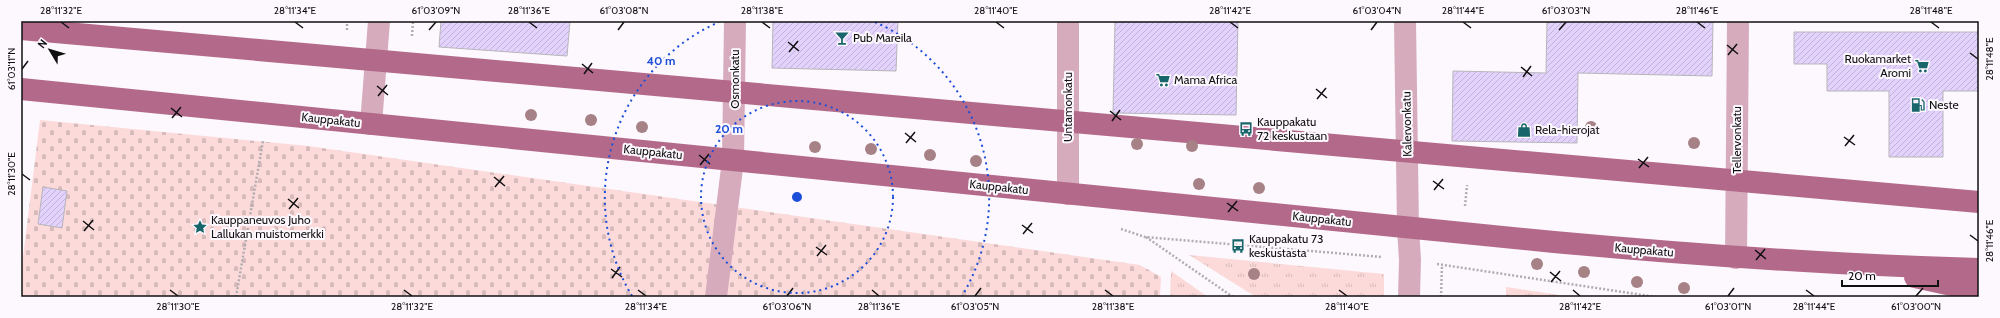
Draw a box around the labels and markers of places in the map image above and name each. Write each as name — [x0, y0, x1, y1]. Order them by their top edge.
bar icon: Pub Mareila — [834, 30, 850, 46]
place label: Pub Mareila — [853, 30, 912, 45]
place label: Ruokamarket Aromi — [1845, 51, 1911, 80]
supermarket icon: Ruokamarket Aromi — [1914, 58, 1930, 74]
supermarket icon: Mama Africa — [1155, 72, 1171, 88]
place label: Mama Africa — [1174, 72, 1237, 87]
fuel station icon: Neste — [1910, 97, 1926, 113]
place label: Neste — [1929, 97, 1959, 112]
place label: Kauppakatu 72 keskustaan — [1257, 114, 1327, 143]
bus stop icon: Kauppakatu 72 keskustaan — [1238, 121, 1254, 137]
shop icon: Rela-hierojat — [1516, 122, 1532, 138]
place label: Rela-hierojat — [1535, 122, 1600, 137]
centre of rings — [790, 190, 804, 204]
place label: Kauppaneuvos Juho Lallukan muistomerkki — [211, 212, 324, 241]
place icon: Kauppaneuvos Juho Lallukan muistomerkki — [192, 219, 208, 235]
place label: Kauppakatu 73 keskustasta — [1249, 231, 1324, 260]
bus stop icon: Kauppakatu 73 keskustasta — [1230, 238, 1246, 254]

